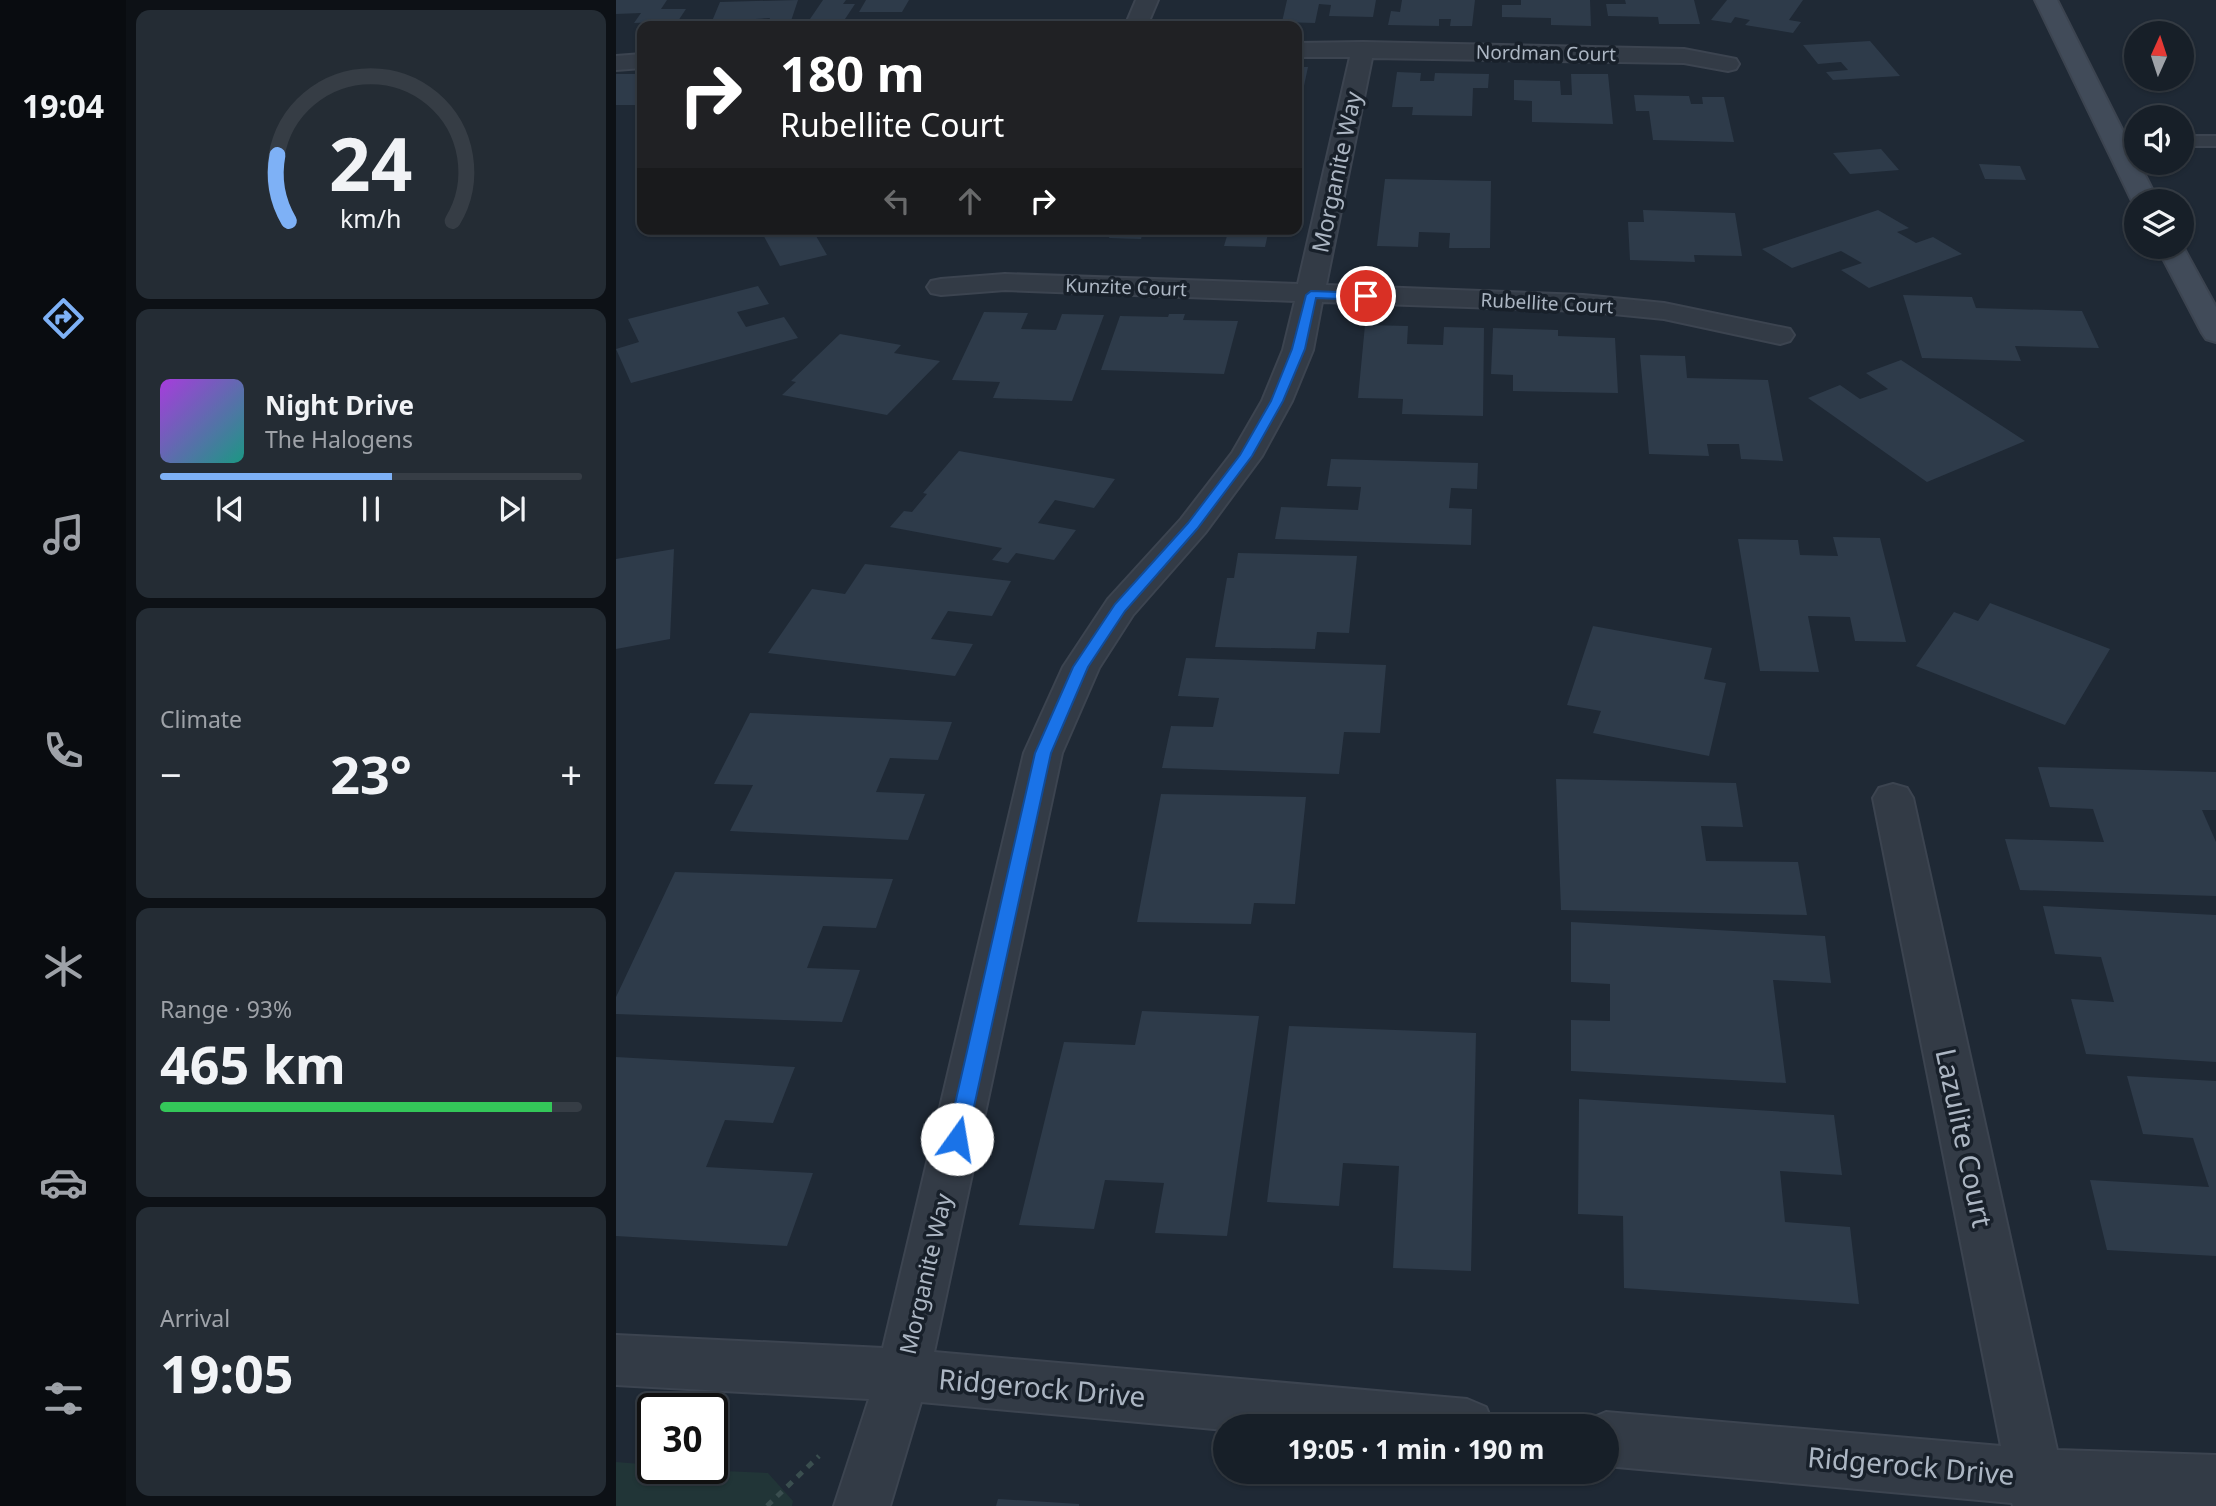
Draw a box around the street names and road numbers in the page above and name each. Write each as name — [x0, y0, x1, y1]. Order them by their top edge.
street label: Nordman Court — [1476, 39, 1616, 67]
street label: Morganite Way — [1303, 88, 1369, 255]
street label: Kunzite Court — [1065, 272, 1187, 302]
street label: Rubellite Court — [1480, 287, 1614, 319]
street label: Lazulite Court — [1927, 1045, 2002, 1231]
street label: Morganite Way — [891, 1190, 959, 1357]
street label: Ridgerock Drive — [937, 1359, 1147, 1415]
street label: Ridgerock Drive — [1806, 1437, 2016, 1493]

